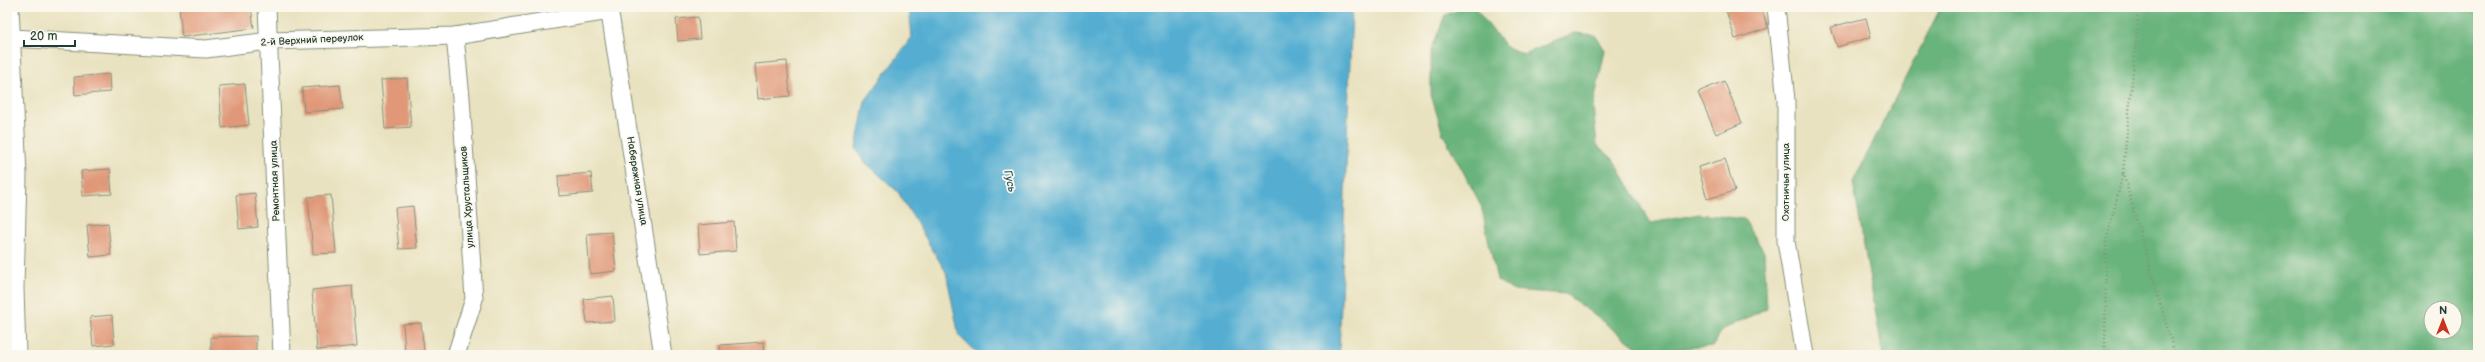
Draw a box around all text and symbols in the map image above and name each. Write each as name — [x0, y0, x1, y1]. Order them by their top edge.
scale bar — [24, 22, 75, 48]
text: 20 m — [30, 29, 57, 44]
street label: 2-й Верхний переулок — [260, 31, 364, 49]
street label: Набережная улица — [624, 136, 650, 226]
street label: Ремонтная улица — [268, 140, 282, 222]
street label: Охотничья улица — [1780, 143, 1792, 221]
street label: улица Хрустальщиков — [457, 145, 477, 248]
water label: Гусь — [1001, 169, 1019, 194]
north arrow — [2423, 300, 2463, 340]
text: N — [2439, 304, 2447, 317]

